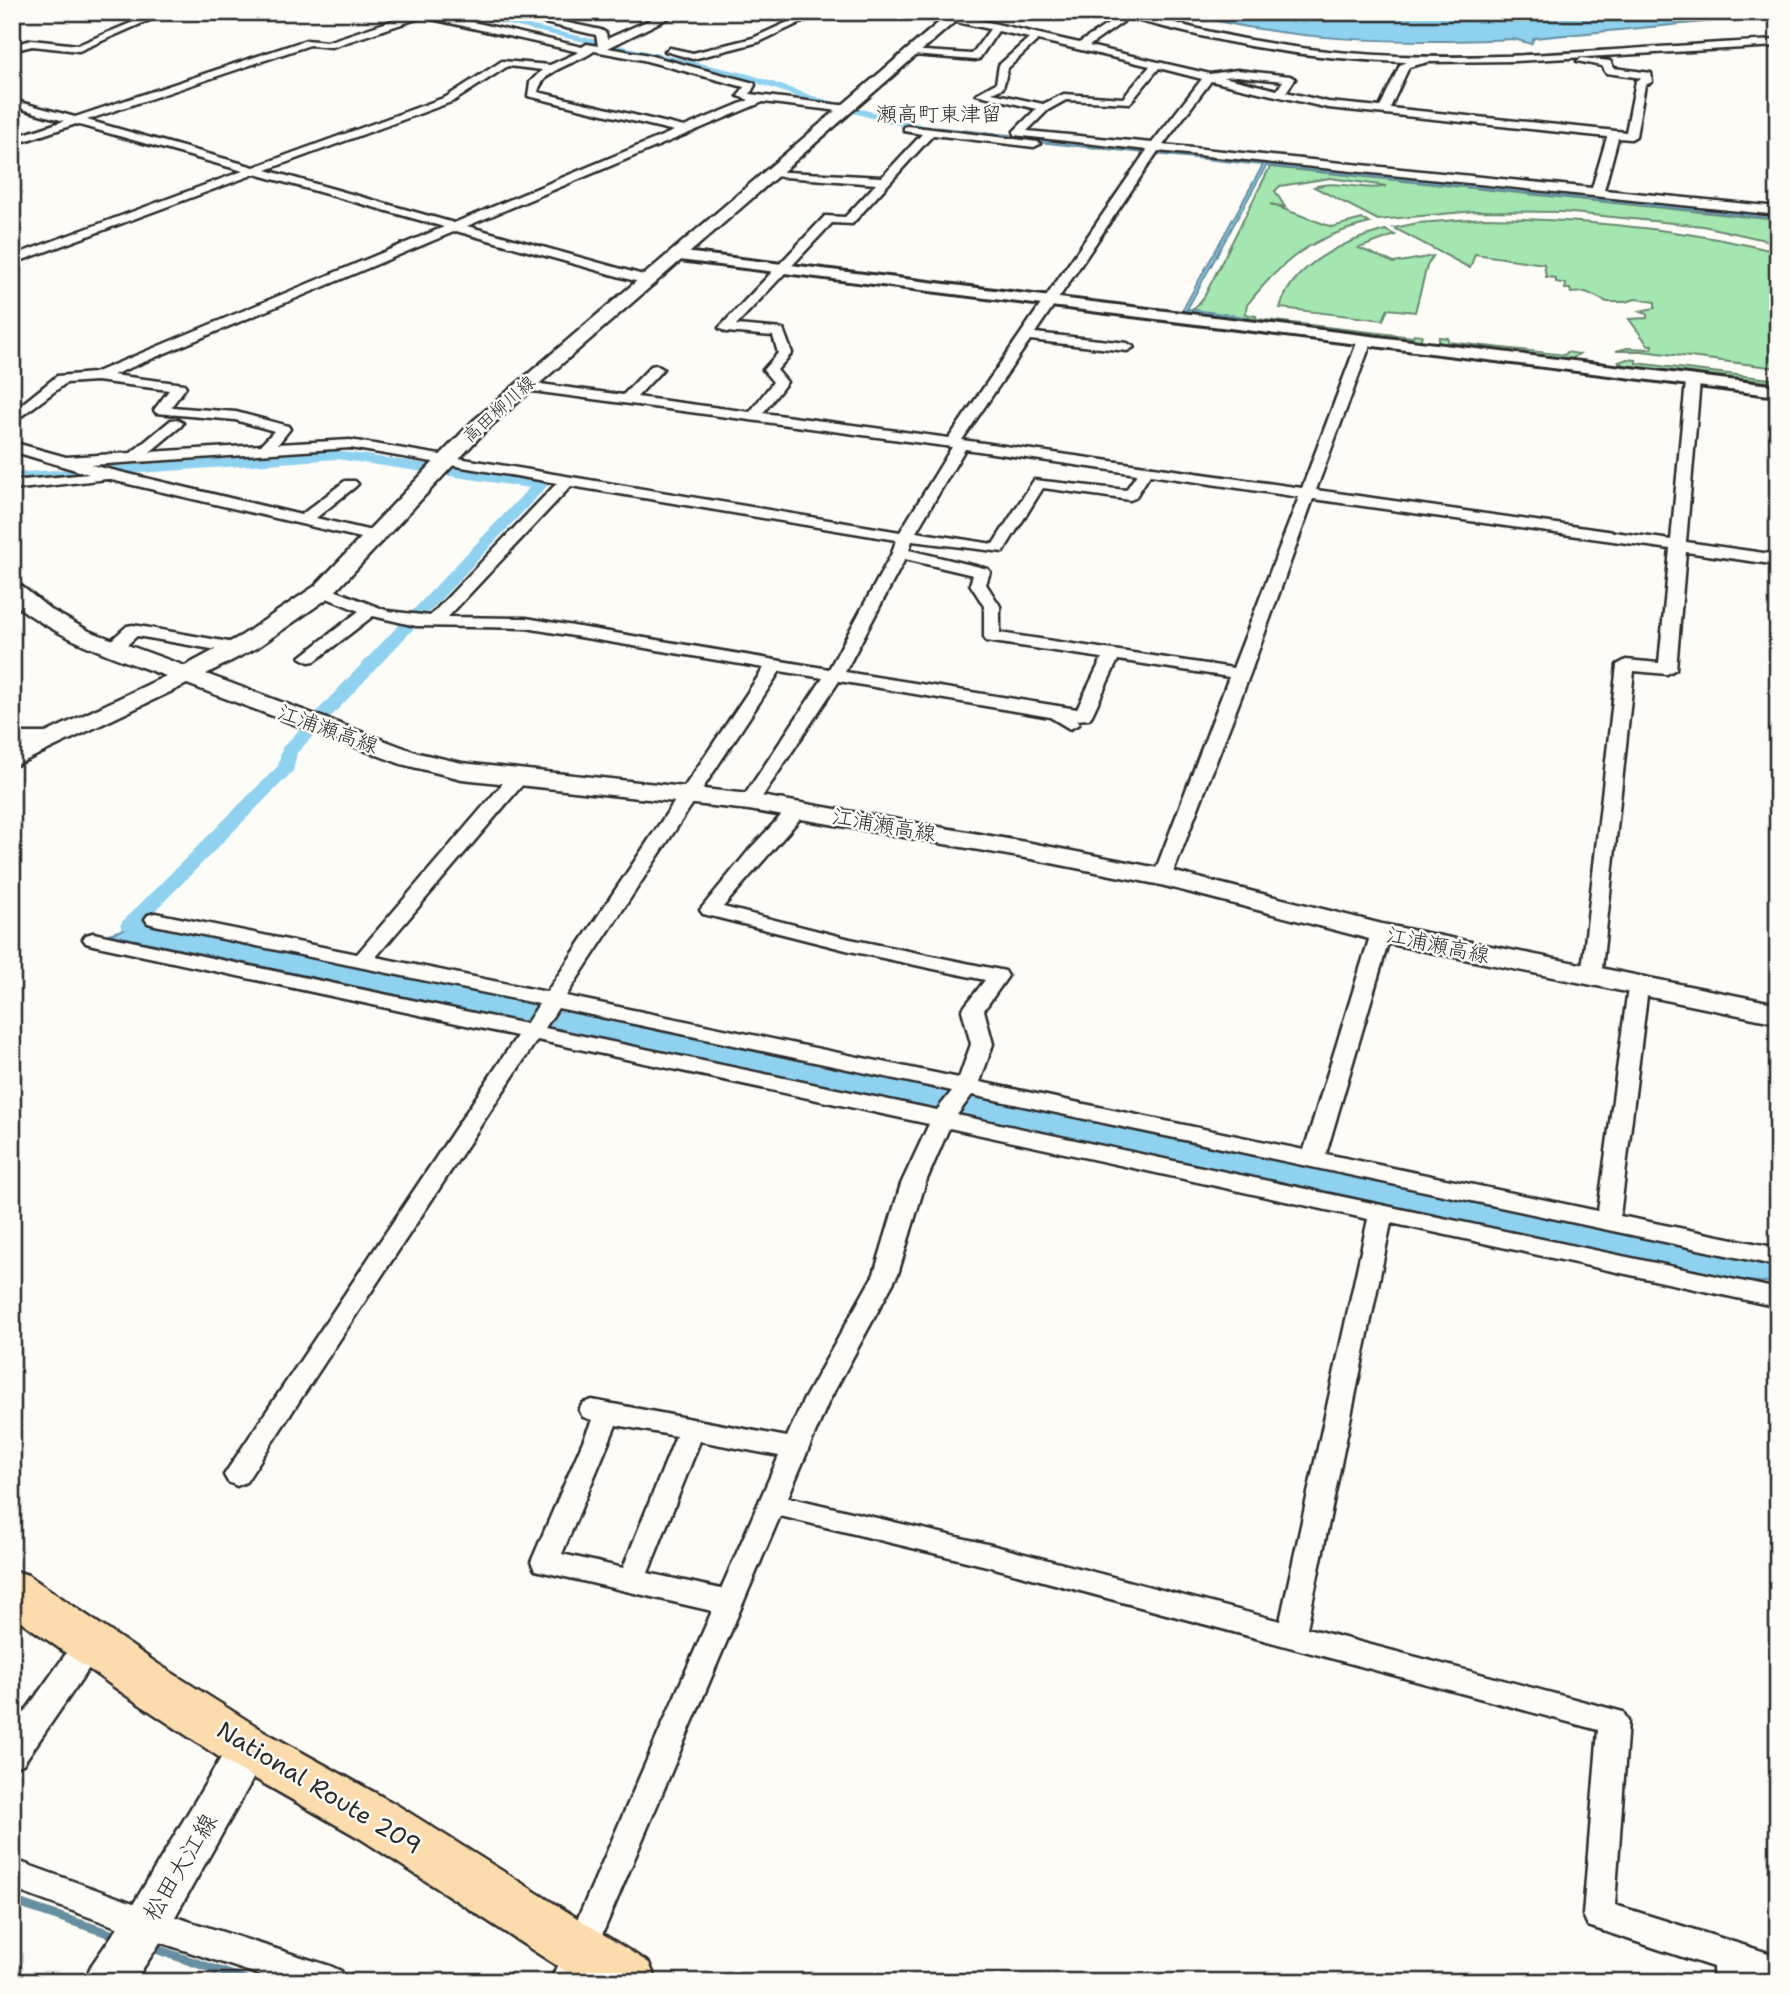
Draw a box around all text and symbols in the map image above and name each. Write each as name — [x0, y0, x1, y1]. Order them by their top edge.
district label: 瀬高町東津留 — [876, 100, 1002, 128]
street label: 高田柳川線 — [458, 370, 540, 448]
street label: 江浦瀬高線 — [274, 698, 382, 760]
street label: 江浦瀬高線 — [830, 802, 938, 848]
street label: 江浦瀬高線 — [1384, 920, 1492, 970]
street label: National Route 209 — [211, 1714, 427, 1862]
street label: 松田大江線 — [135, 1807, 225, 1927]

